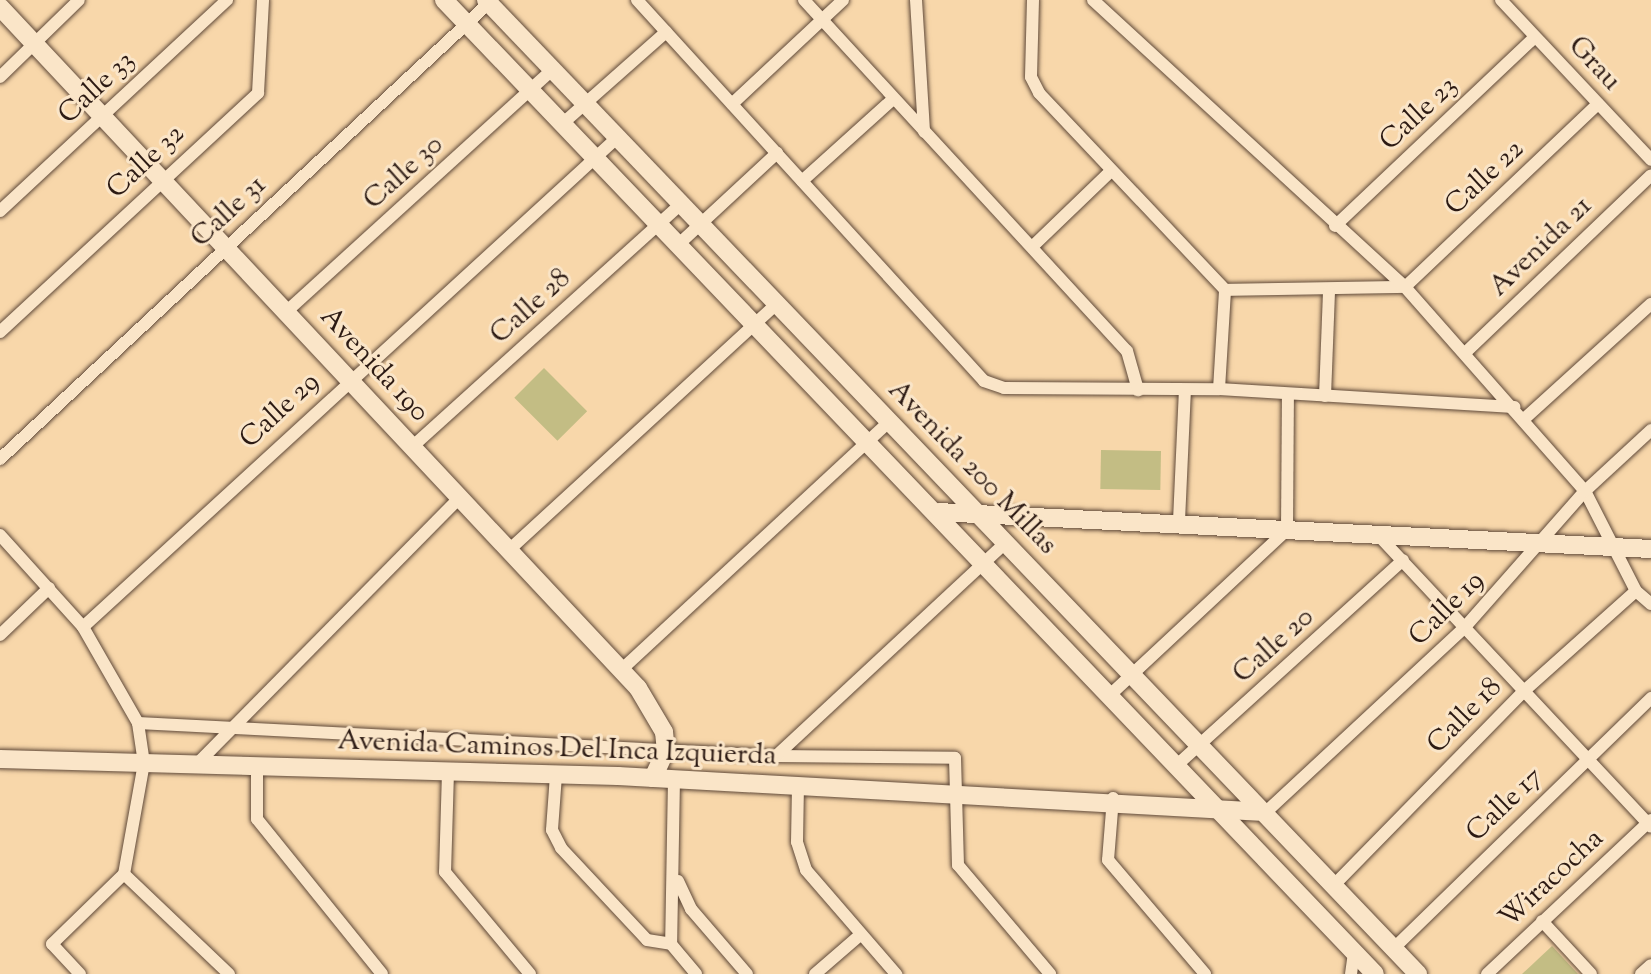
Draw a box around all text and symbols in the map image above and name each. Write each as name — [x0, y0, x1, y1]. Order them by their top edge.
street label: Grau — [1561, 30, 1627, 98]
street label: Calle 33 — [52, 44, 142, 132]
street label: Calle 23 — [1373, 70, 1465, 158]
street label: Calle 32 — [100, 118, 192, 206]
street label: Calle 30 — [357, 129, 451, 217]
street label: Calle 22 — [1439, 133, 1531, 223]
street label: Calle 31 — [185, 169, 273, 255]
street label: Avenida 21 — [1483, 190, 1599, 304]
street label: Calle 28 — [484, 262, 578, 352]
street label: Avenida 190 — [312, 301, 436, 429]
street label: Calle 29 — [233, 366, 327, 456]
street label: Avenida 200 Millas — [880, 374, 1064, 562]
street label: Calle 19 — [1402, 564, 1492, 654]
street label: Calle 20 — [1227, 601, 1321, 691]
street label: Calle 18 — [1421, 671, 1509, 761]
street label: Avenida Caminos Del Inca Izquierda — [337, 725, 777, 773]
street label: Calle 17 — [1460, 761, 1550, 849]
street label: Wiracocha — [1493, 822, 1611, 936]

